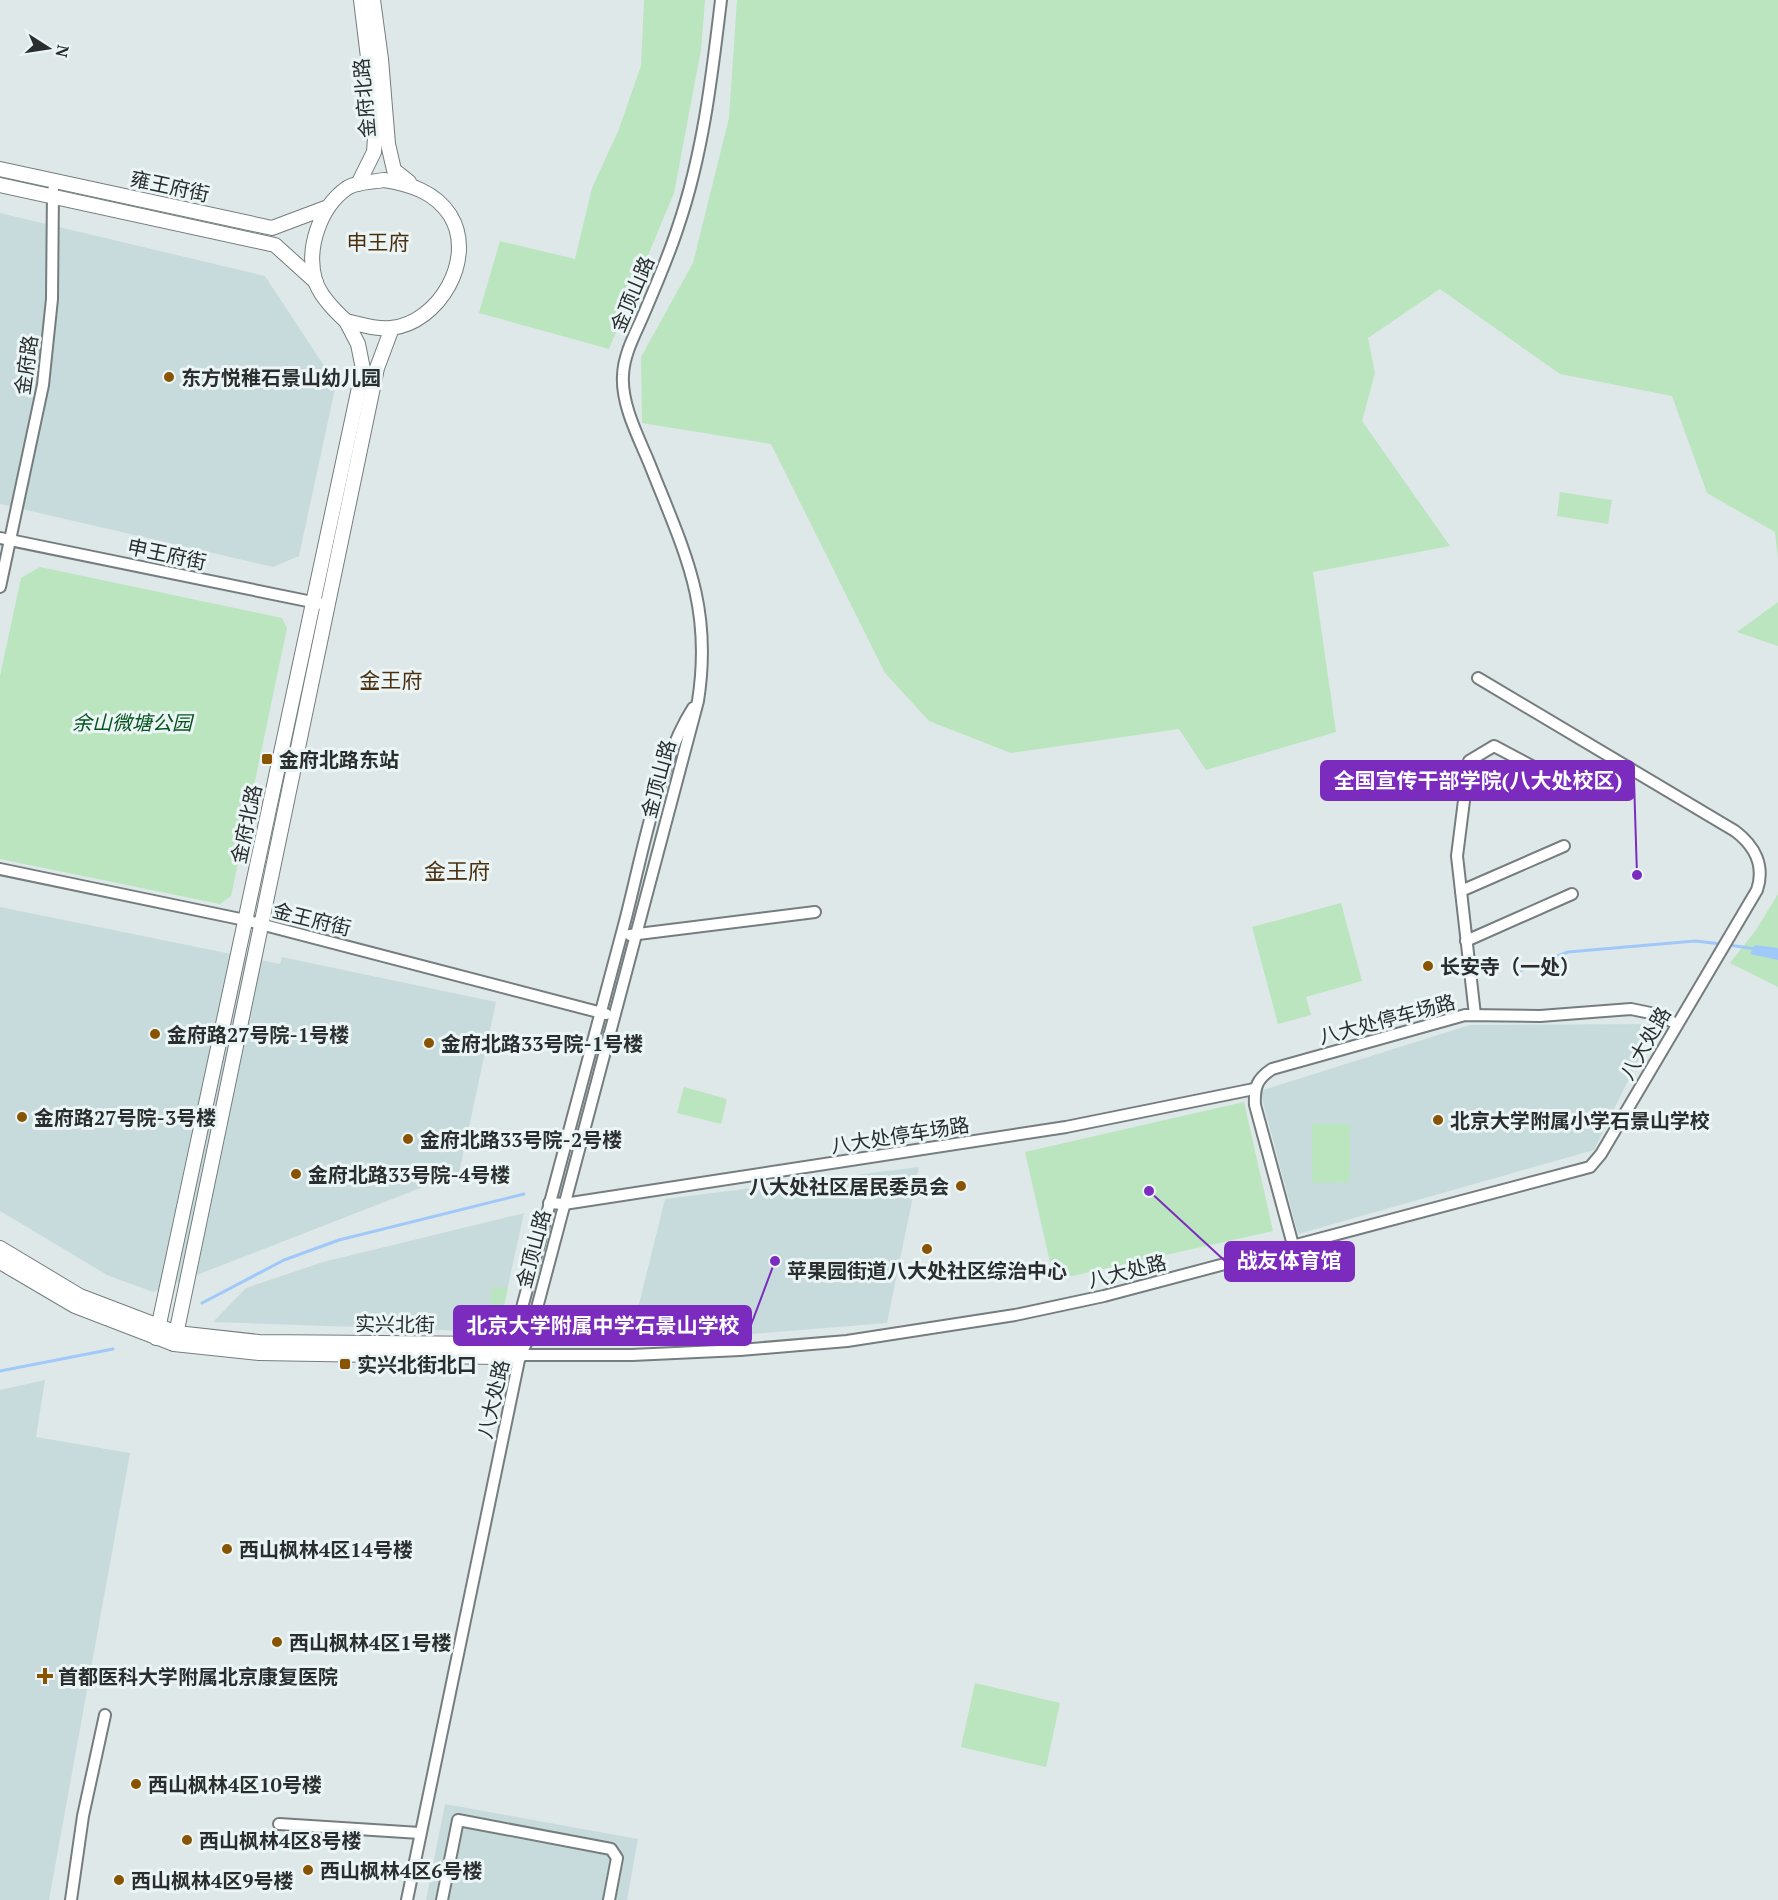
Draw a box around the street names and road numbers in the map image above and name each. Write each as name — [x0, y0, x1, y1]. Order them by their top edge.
street label: 金府北路 — [347, 57, 381, 139]
street label: 雍王府街 — [128, 164, 212, 208]
street label: 金顶山路 — [604, 252, 660, 336]
street label: 金府路 — [8, 333, 44, 397]
street label: 申王府街 — [125, 532, 209, 576]
street label: 金顶山路 — [635, 737, 681, 821]
street label: 金府北路 — [224, 782, 268, 866]
street label: 金王府街 — [270, 896, 354, 942]
street label: 八大处停车场路 — [1316, 988, 1458, 1050]
street label: 八大处路 — [1613, 1002, 1677, 1084]
street label: 八大处停车场路 — [829, 1111, 971, 1159]
street label: 金顶山路 — [510, 1207, 556, 1291]
street label: 八大处路 — [1085, 1248, 1169, 1294]
street label: 实兴北街 — [355, 1310, 435, 1338]
street label: 八大处路 — [471, 1357, 515, 1441]

